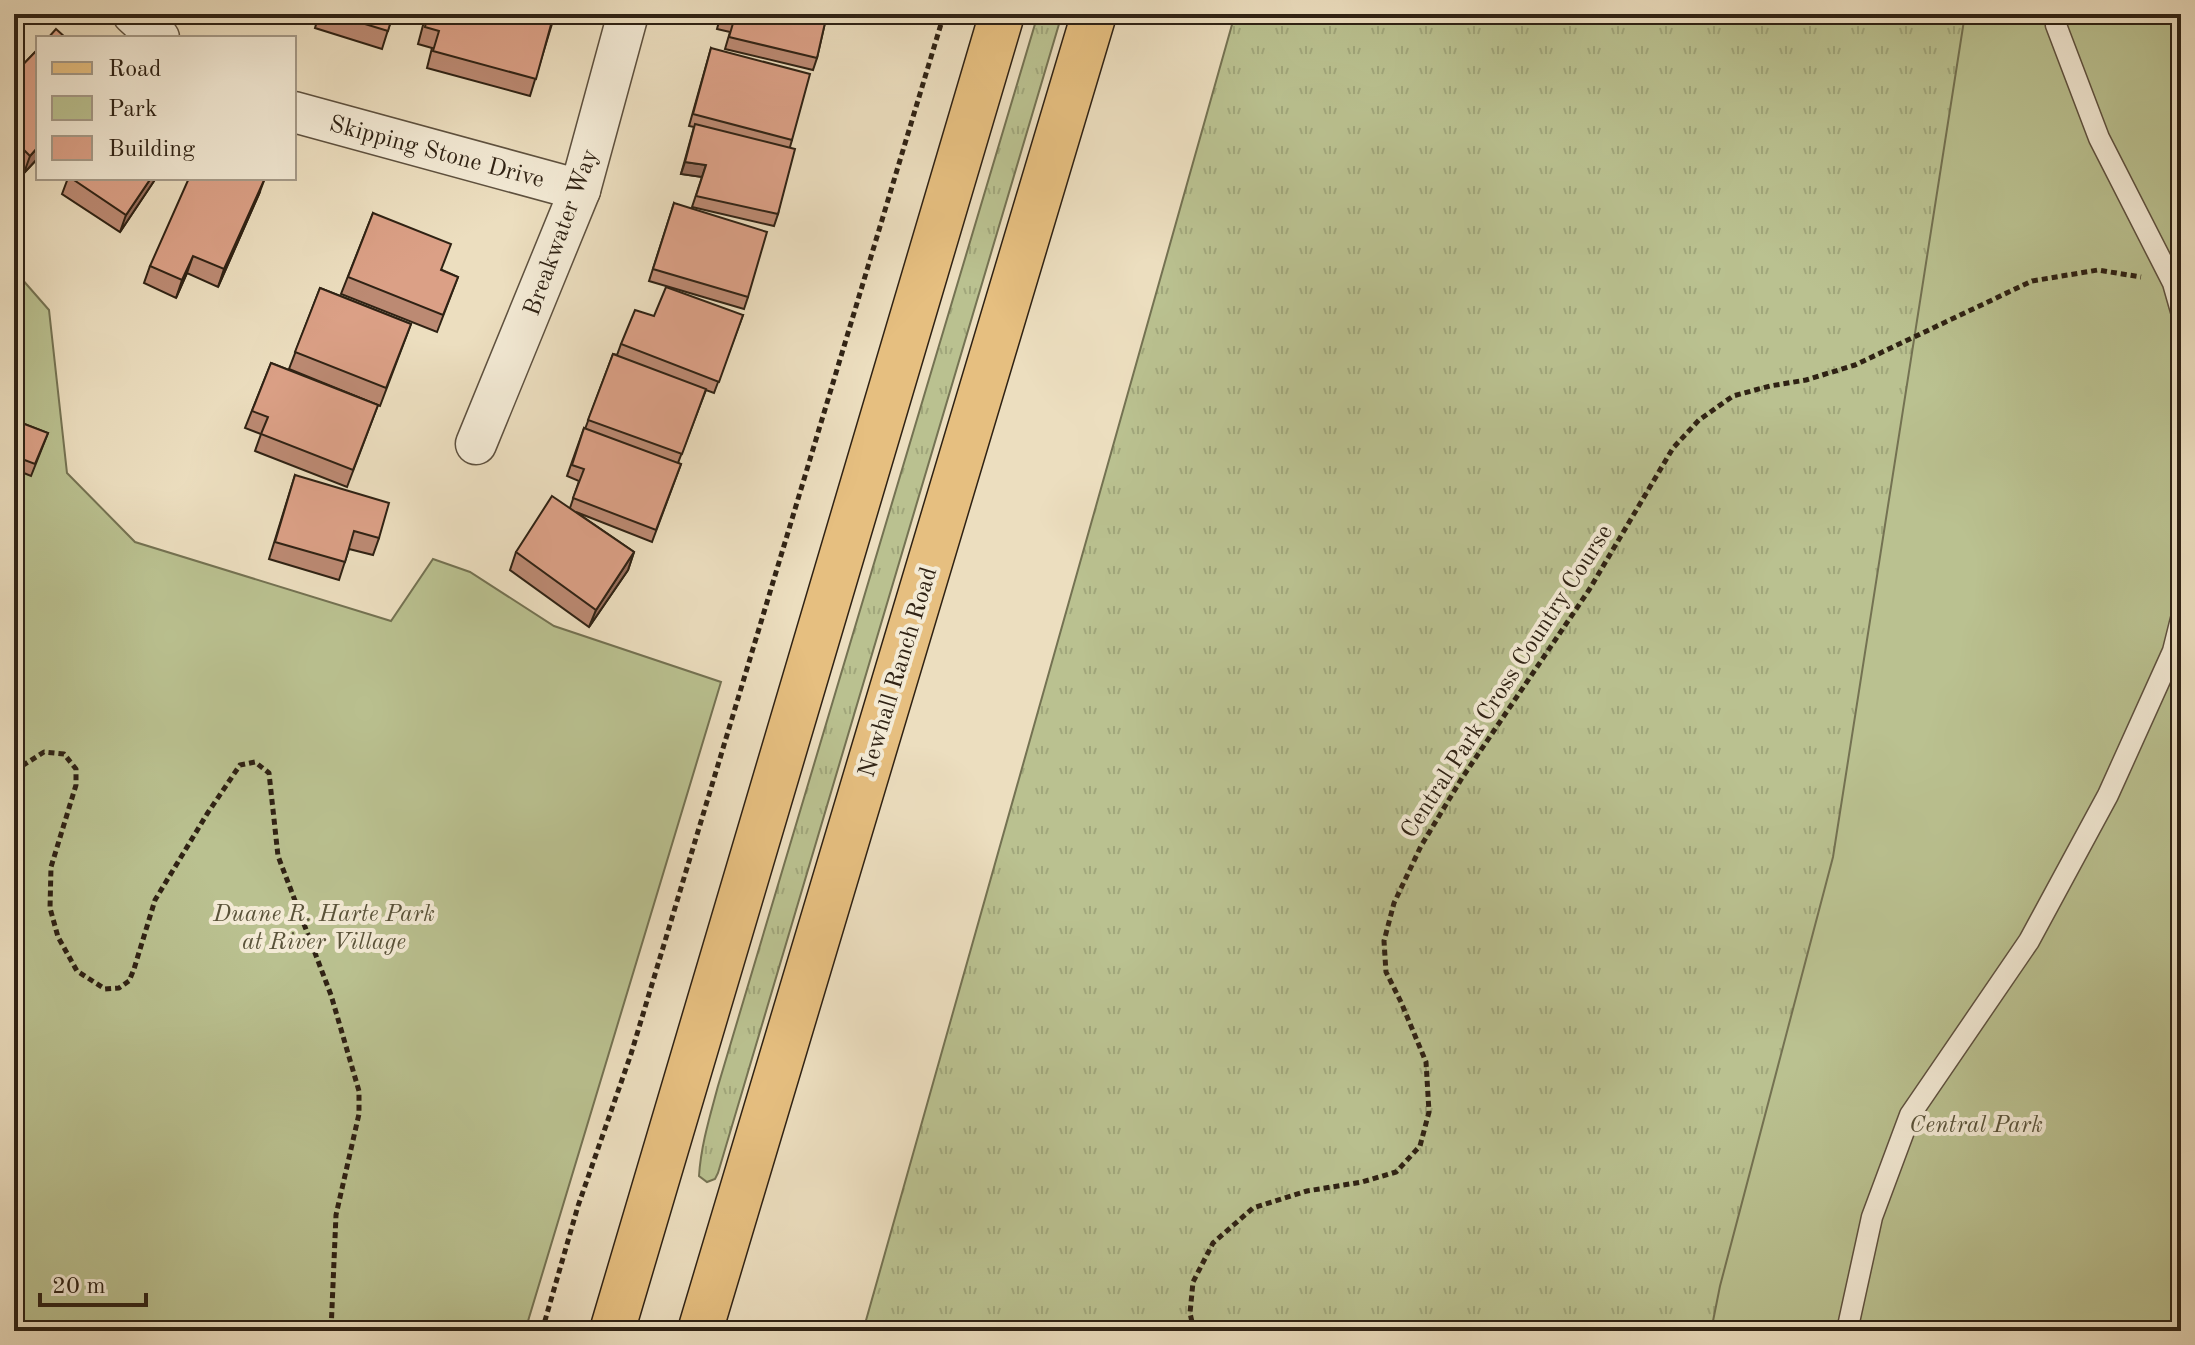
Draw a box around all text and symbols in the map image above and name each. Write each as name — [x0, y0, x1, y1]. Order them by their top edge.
legend — [36, 36, 296, 180]
text: Road — [108, 58, 161, 82]
text: Park — [108, 98, 157, 122]
street label: Skipping Stone Drive — [326, 113, 547, 193]
text: Building — [108, 138, 195, 162]
street label: Breakwater Way — [521, 146, 603, 319]
street label: Central Park Cross Country Course — [1397, 521, 1618, 843]
street label: Newhall Ranch Road — [856, 565, 942, 781]
park label: Duane R. Harte Park at River Village — [212, 903, 435, 955]
park label: Central Park — [1909, 1114, 2043, 1138]
scale bar — [40, 1257, 146, 1307]
text: 20 m — [52, 1275, 106, 1299]

